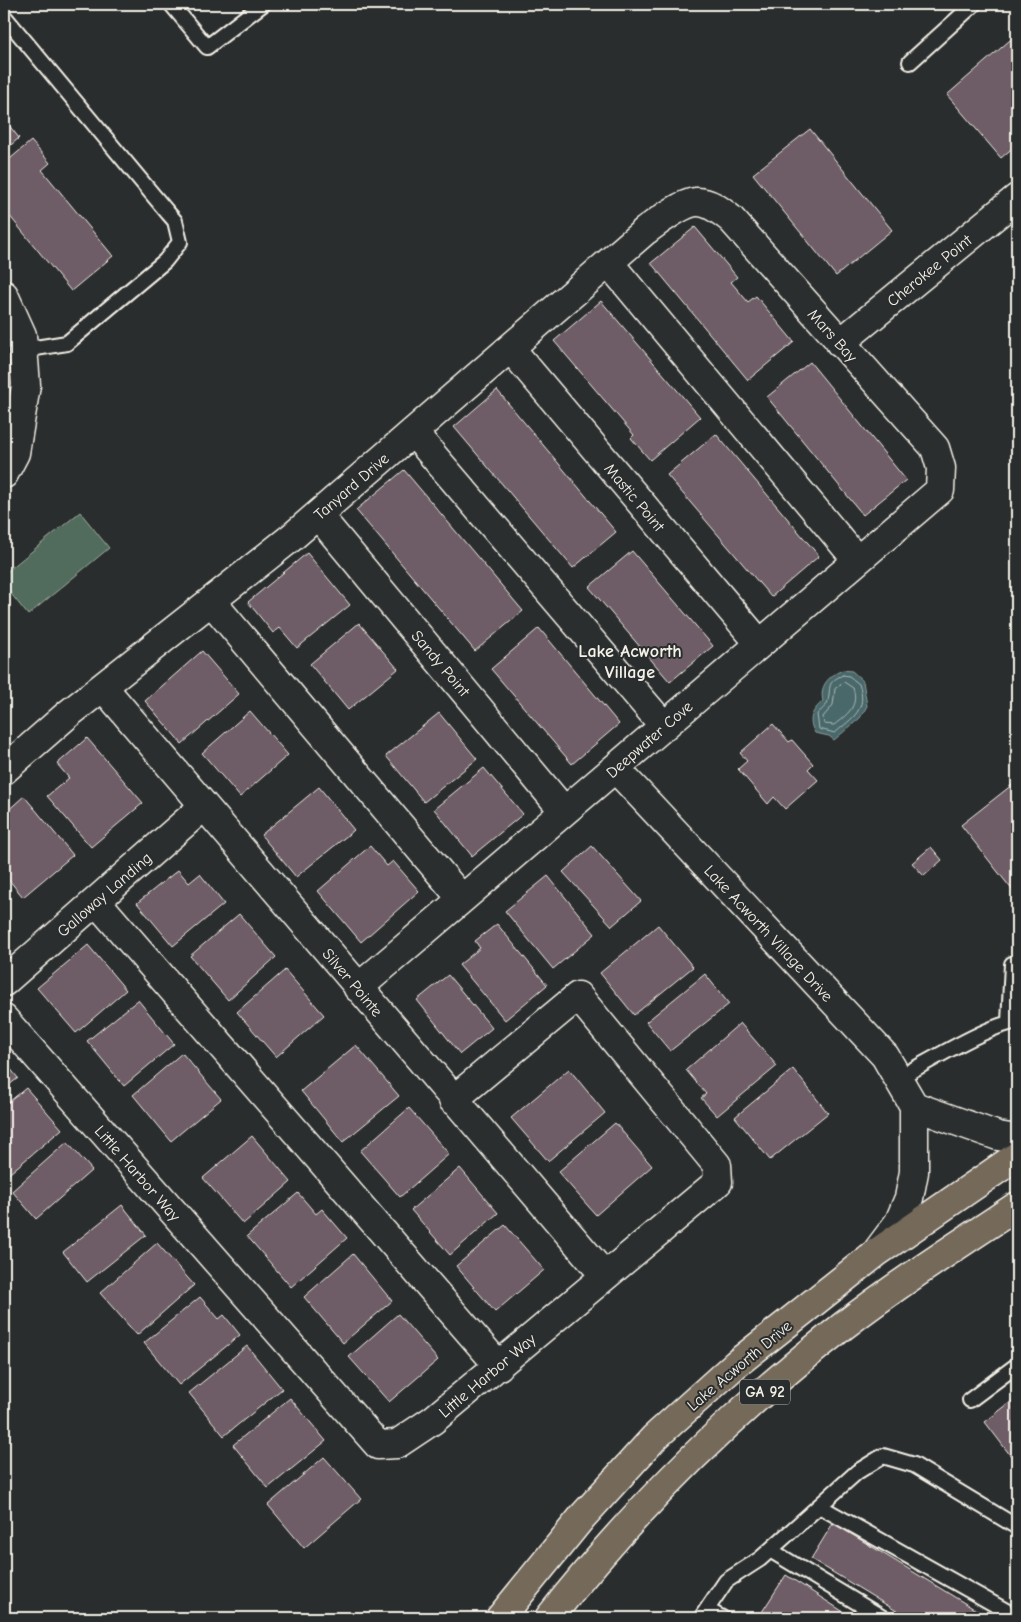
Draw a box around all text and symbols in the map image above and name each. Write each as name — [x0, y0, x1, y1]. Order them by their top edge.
street label: Cherokee Point — [884, 231, 976, 310]
street label: Mars Bay — [804, 305, 861, 367]
street label: Tanyard Drive — [311, 449, 393, 524]
street label: Mastic Point — [601, 460, 668, 536]
street label: Sandy Point — [407, 627, 473, 701]
district label: Lake Acworth Village — [578, 641, 682, 683]
street label: Deepwater Cove — [603, 697, 696, 782]
street label: Galloway Landing — [54, 849, 156, 941]
street label: Lake Acworth Village Drive — [700, 862, 836, 1006]
street label: Silver Pointe — [319, 945, 386, 1020]
street label: Little Harbor Way — [91, 1122, 184, 1226]
street label: Lake Acworth Drive — [684, 1317, 796, 1415]
street label: Little Harbor Way — [436, 1330, 540, 1421]
road number: GA 92 — [740, 1380, 790, 1404]

